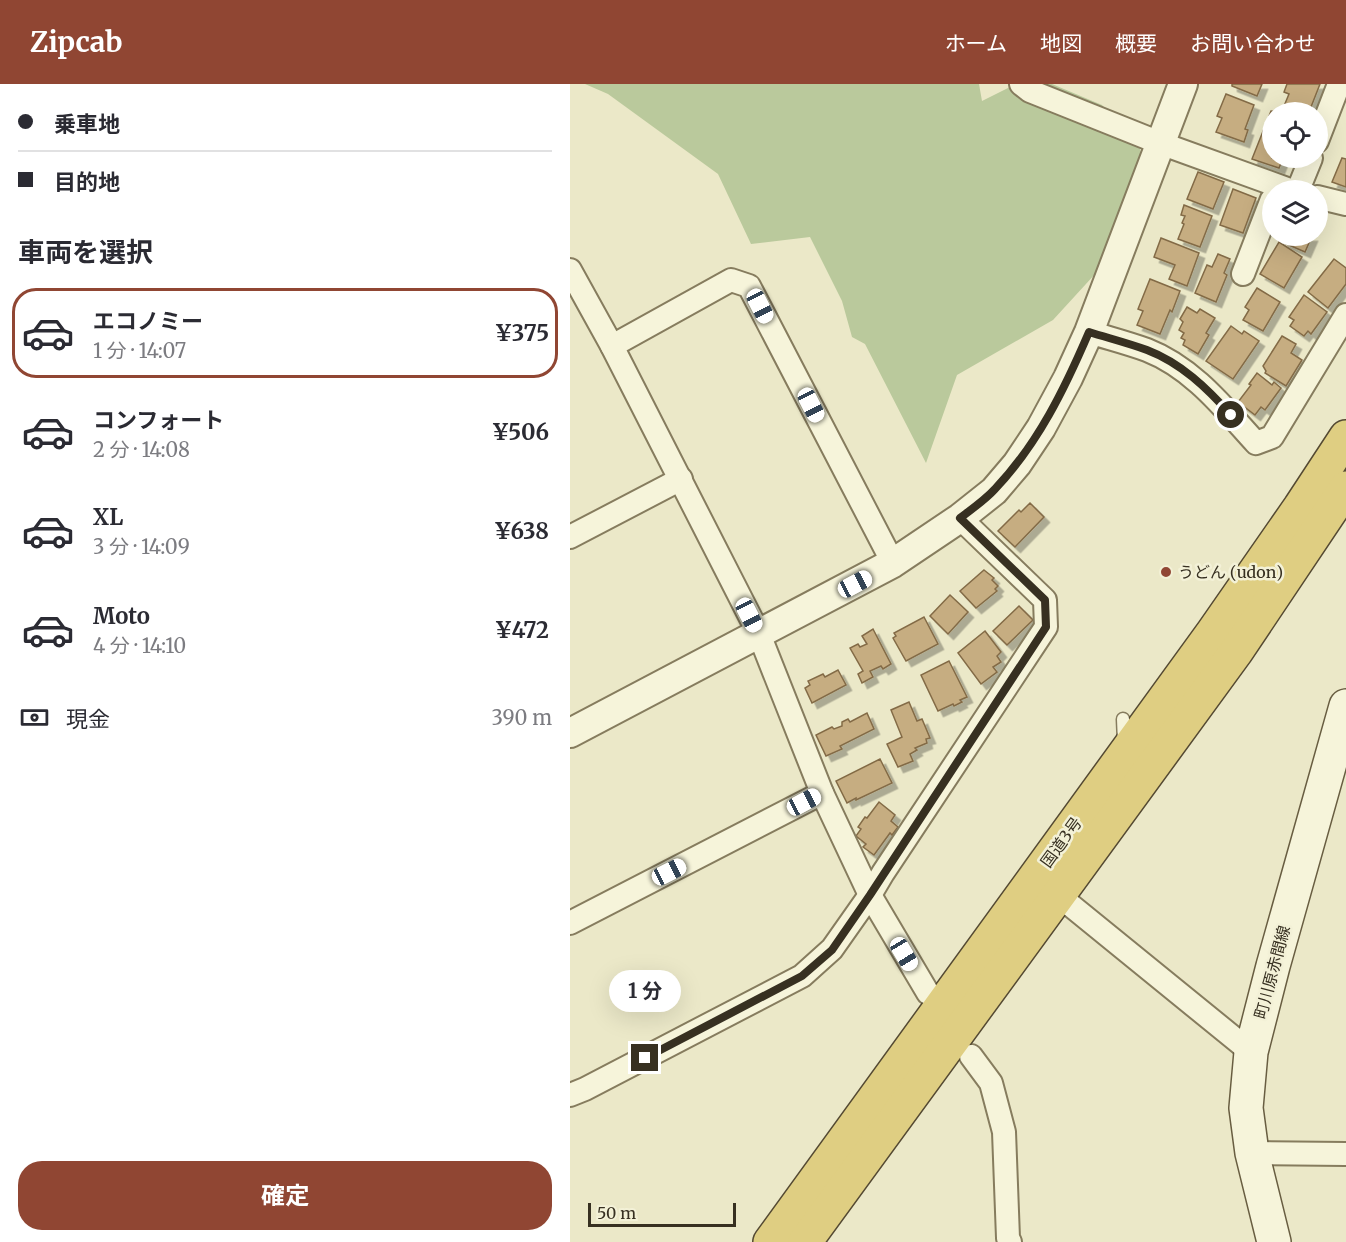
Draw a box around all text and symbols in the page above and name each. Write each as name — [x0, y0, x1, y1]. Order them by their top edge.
text: Zipcab — [30, 24, 122, 60]
text: ホーム — [945, 30, 1007, 57]
text: 地図 — [1040, 30, 1082, 57]
text: 概要 — [1115, 30, 1157, 57]
text: お問い合わせ — [1190, 30, 1316, 57]
map controls — [1262, 102, 1328, 246]
button: locate — [1262, 102, 1328, 168]
text: 乗車地 — [54, 110, 120, 138]
text: 目的地 — [54, 168, 120, 196]
button: layers — [1262, 180, 1328, 246]
text: 車両を選択 — [18, 235, 153, 269]
car — [744, 286, 776, 326]
icon: car — [21, 306, 75, 360]
text: エコノミー — [93, 307, 203, 335]
text: ¥375 — [495, 319, 549, 347]
text: 1 分 · 14:07 — [93, 338, 186, 363]
car — [795, 385, 827, 425]
route start — [1217, 401, 1244, 428]
icon: car — [21, 405, 75, 459]
text: コンフォート — [93, 406, 224, 434]
text: ¥506 — [492, 418, 549, 446]
text: 2 分 · 14:08 — [93, 437, 190, 462]
text: XL — [93, 503, 123, 531]
icon: car — [21, 504, 75, 558]
text: ¥638 — [494, 517, 549, 545]
text: 3 分 · 14:09 — [93, 534, 190, 559]
place label: うどん (udon) — [1178, 562, 1283, 582]
marker: うどん (udon) — [1159, 565, 1173, 579]
car — [835, 568, 875, 600]
car — [733, 595, 765, 635]
text: Moto — [93, 602, 150, 630]
icon: car — [21, 603, 75, 657]
text: ¥472 — [495, 616, 549, 644]
text: 4 分 · 14:10 — [93, 633, 186, 658]
icon: cash — [18, 701, 51, 734]
text: 現金 — [66, 705, 110, 733]
text: 390 m — [492, 705, 552, 730]
car — [784, 786, 824, 818]
street label: 国道3号 — [1036, 813, 1086, 871]
car — [649, 856, 689, 888]
street label: 町川原赤間線 — [1250, 923, 1294, 1021]
car — [887, 934, 921, 974]
callout: 1 分 — [609, 971, 681, 1013]
text: 1 分 — [628, 978, 662, 1003]
route end — [631, 1044, 658, 1071]
button: 確定 — [18, 1161, 552, 1230]
scale bar — [588, 1200, 736, 1228]
text: 50 m — [597, 1203, 636, 1223]

